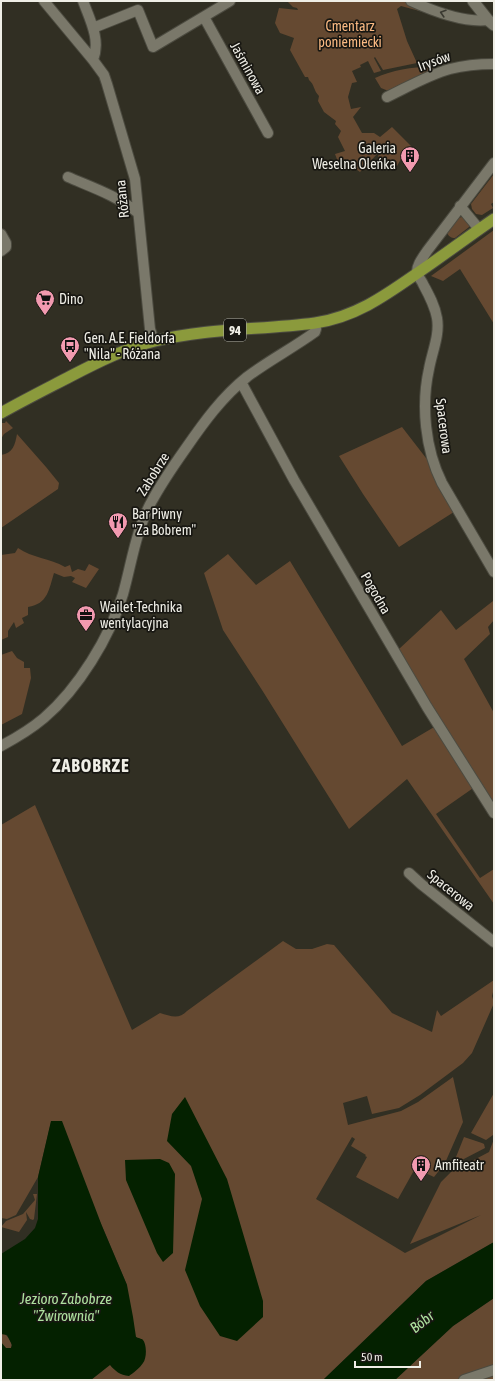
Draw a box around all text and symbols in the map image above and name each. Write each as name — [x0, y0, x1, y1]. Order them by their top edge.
one-way arrow — [440, 9, 447, 18]
park label: Cmentarz poniemiecki — [318, 18, 382, 50]
street label: Jaśminowa — [227, 39, 269, 97]
street label: Irysów — [416, 48, 453, 74]
place label: Galeria Weselna Oleńka — [312, 140, 396, 172]
building icon: Galeria Weselna Oleńka — [399, 145, 421, 173]
street label: Różana — [112, 179, 132, 219]
supermarket icon: Dino — [34, 288, 56, 316]
place label: Dino — [59, 291, 83, 307]
road number: 94 — [224, 319, 246, 341]
place label: Gen. A.E. Fieldorfa "Nila" - Różana — [84, 330, 175, 362]
bus stop icon: Gen. A.E. Fieldorfa "Nila" - Różana — [59, 335, 81, 363]
street label: Spacerowa — [433, 397, 455, 455]
street label: Zabobrze — [133, 449, 173, 499]
place label: Bar Piwny "Za Bobrem" — [132, 506, 196, 538]
restaurant icon: Bar Piwny "Za Bobrem" — [107, 511, 129, 539]
street label: Pogodna — [358, 569, 394, 617]
place label: Wailet-Technika wentylacyjna — [100, 599, 182, 631]
office icon: Wailet-Technika wentylacyjna — [75, 604, 97, 632]
district label: ZABOBRZE — [52, 755, 130, 776]
street label: Spacerowa — [424, 866, 478, 914]
building icon: Amfiteatr — [410, 1154, 432, 1182]
place label: Amfiteatr — [435, 1157, 485, 1173]
water label: Jezioro Zabobrze "Żwirownia" — [19, 1290, 112, 1324]
water label: Bóbr — [406, 1307, 437, 1336]
scale bar — [355, 1343, 420, 1369]
text: 50 m — [361, 1350, 383, 1364]

